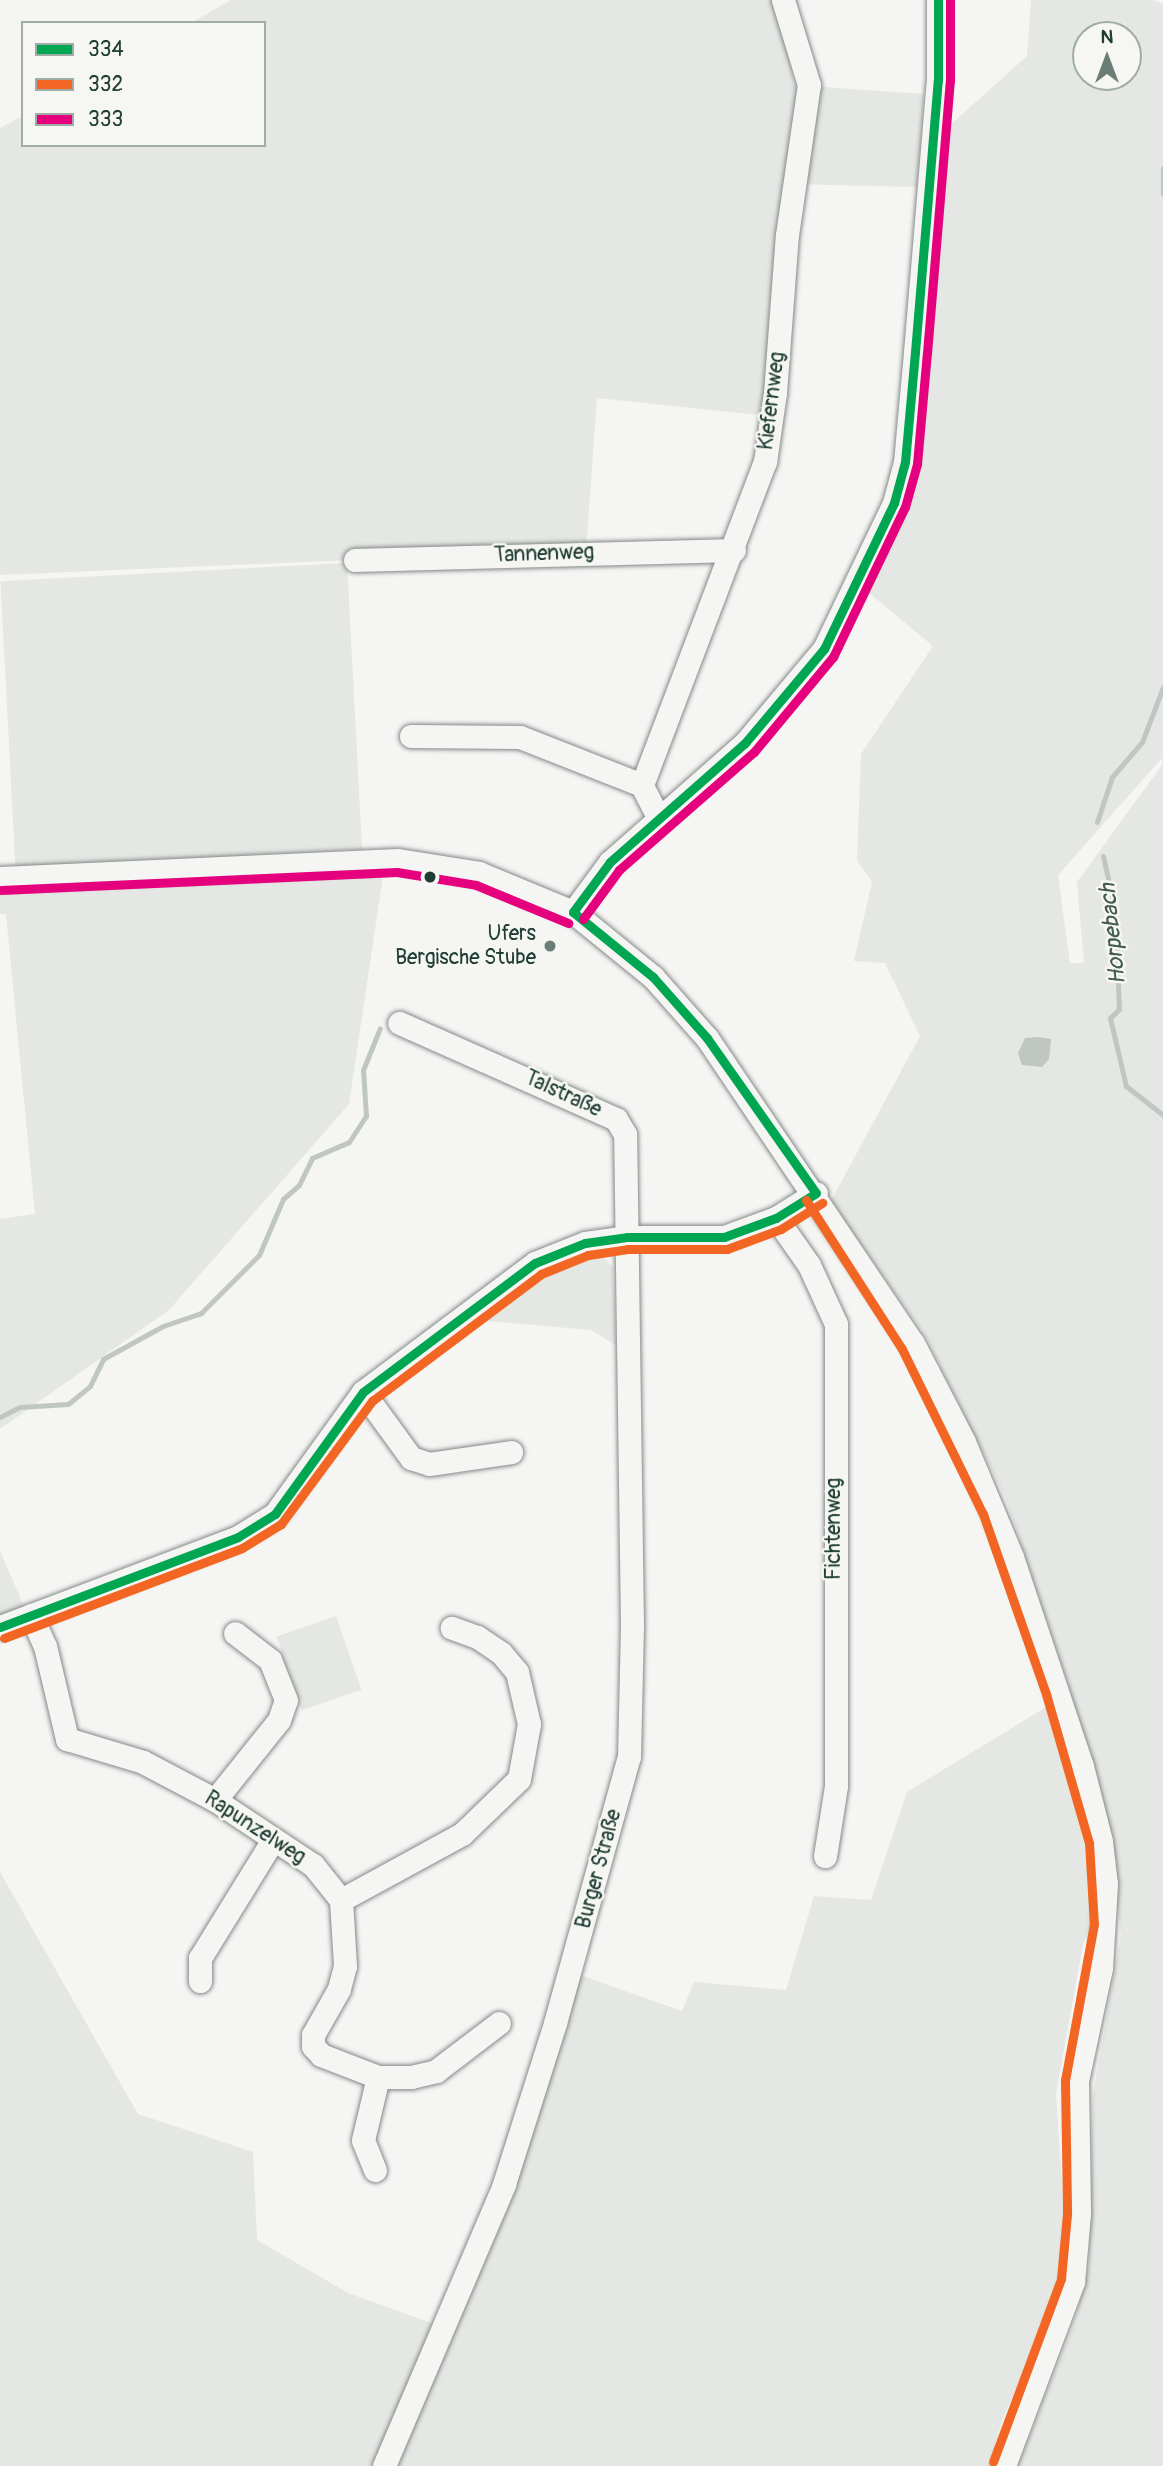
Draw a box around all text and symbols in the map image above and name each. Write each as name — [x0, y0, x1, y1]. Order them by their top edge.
legend — [21, 21, 266, 147]
north arrow — [1072, 21, 1142, 91]
text: N — [1101, 25, 1113, 49]
text: 334 — [88, 36, 124, 63]
text: 332 — [88, 71, 123, 98]
text: 333 — [88, 106, 123, 133]
street label: Kiefernweg — [753, 350, 791, 452]
street label: Tannenweg — [493, 540, 595, 568]
unlabelled marker — [423, 870, 437, 884]
water label: Horpebach — [1094, 882, 1132, 986]
place label: Ufers Bergische Stube — [395, 921, 536, 971]
marker: Ufers Bergische Stube — [542, 938, 558, 954]
street label: Talstraße — [520, 1065, 606, 1123]
street label: Fichtenweg — [821, 1478, 847, 1580]
street label: Rapunzelweg — [200, 1786, 310, 1870]
street label: Burger Straße — [571, 1806, 627, 1932]

